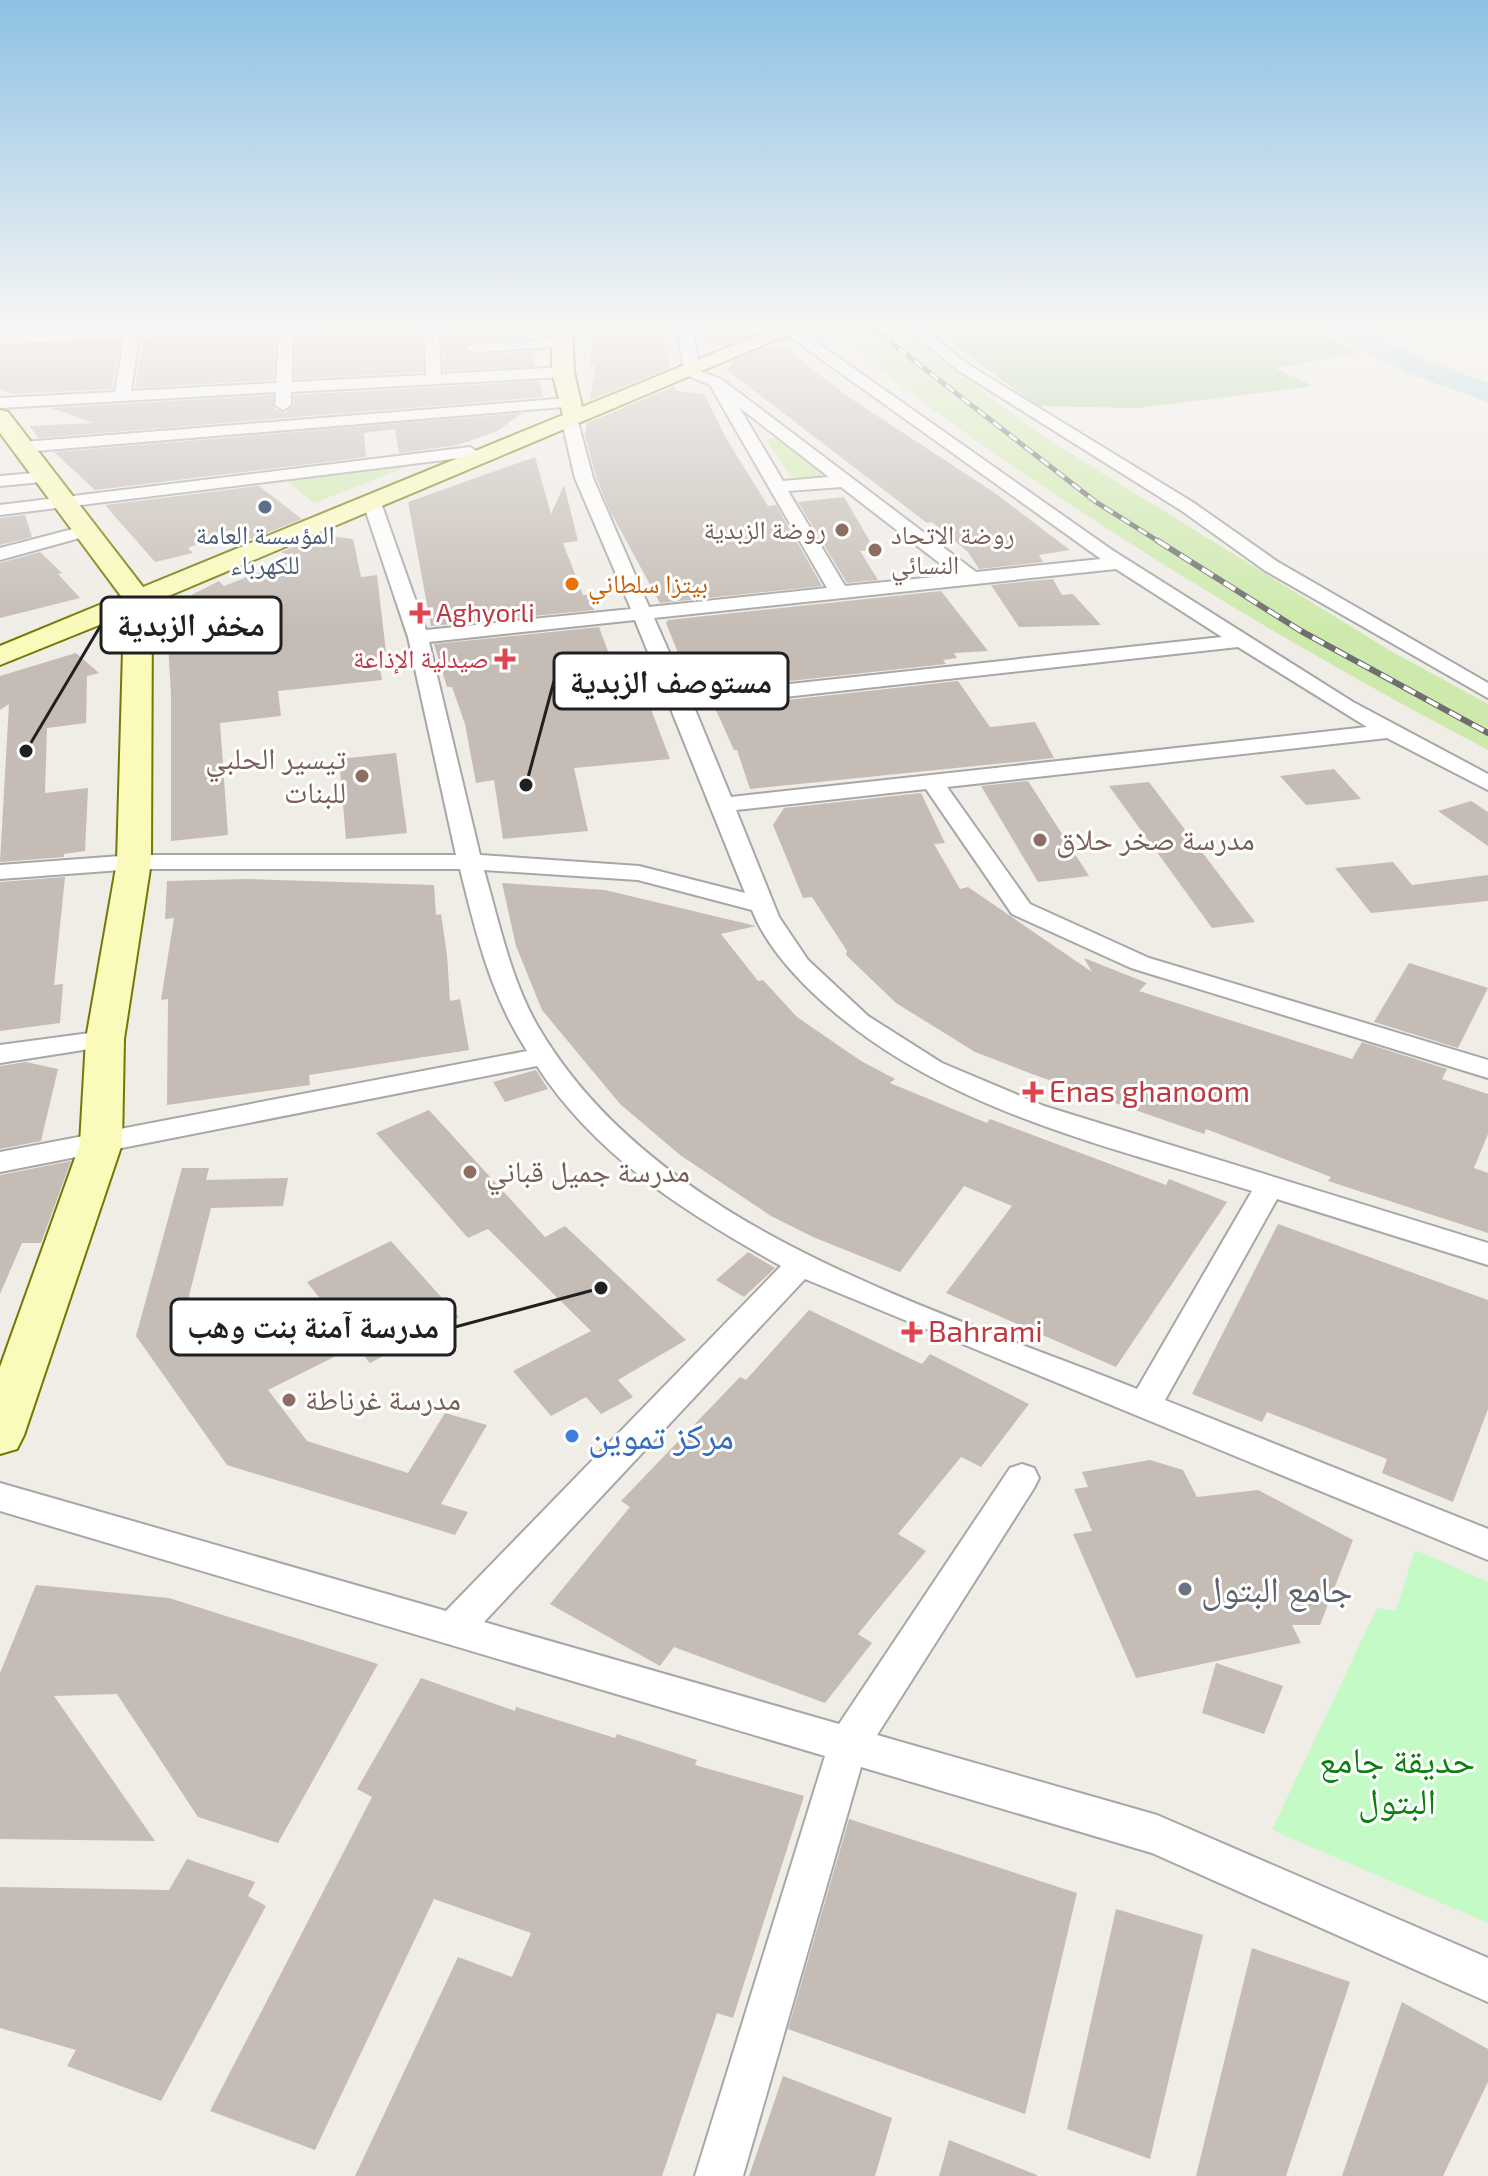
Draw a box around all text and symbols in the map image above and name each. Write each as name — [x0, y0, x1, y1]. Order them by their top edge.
marker: المؤسسة العامة للكهرباء — [256, 498, 274, 516]
place label: روضة الزبدية — [703, 513, 826, 545]
place label: المؤسسة العامة للكهرباء — [195, 518, 335, 580]
place label: روضة الاتحاد النسائي — [891, 518, 1014, 586]
marker: روضة الزبدية — [833, 521, 851, 539]
marker: روضة الاتحاد النسائي — [866, 541, 884, 559]
place label: بيتزا سلطاني — [588, 567, 708, 605]
marker: بيتزا سلطاني — [563, 575, 581, 593]
place label: Aghyorli — [436, 596, 535, 627]
callout: مخفر الزبدية — [101, 597, 281, 653]
text: مخفر الزبدية — [117, 604, 265, 643]
marker: Aghyorli — [411, 604, 429, 622]
place label: صيدلية الإذاعة — [353, 642, 489, 675]
marker: صيدلية الإذاعة — [496, 650, 514, 668]
callout: مستوصف الزبدية — [554, 653, 788, 709]
text: مستوصف الزبدية — [570, 661, 772, 700]
place label: تيسير الحلبي للبنات — [205, 739, 346, 810]
marker: تيسير الحلبي للبنات — [353, 767, 371, 785]
place label: مدرسة صخر حلاق — [1056, 820, 1255, 858]
marker: مدرسة صخر حلاق — [1031, 831, 1049, 849]
place label: Enas ghanoom — [1049, 1072, 1250, 1108]
marker: Enas ghanoom — [1024, 1083, 1042, 1101]
place label: مدرسة جميل قباني — [486, 1152, 690, 1196]
marker: مدرسة جميل قباني — [461, 1163, 479, 1181]
callout: مدرسة آمنة بنت وهب — [171, 1299, 455, 1355]
text: مدرسة آمنة بنت وهب — [187, 1306, 439, 1345]
place label: Bahrami — [928, 1312, 1043, 1348]
marker: Bahrami — [903, 1323, 921, 1341]
place label: مدرسة غرناطة — [305, 1380, 461, 1416]
marker: مدرسة غرناطة — [280, 1391, 298, 1409]
place label: مركز تموين — [588, 1413, 734, 1458]
marker: مركز تموين — [563, 1427, 581, 1445]
place label: جامع البتول — [1201, 1566, 1353, 1612]
marker: جامع البتول — [1176, 1580, 1194, 1598]
park label: حديقة جامع البتول — [1319, 1737, 1475, 1823]

